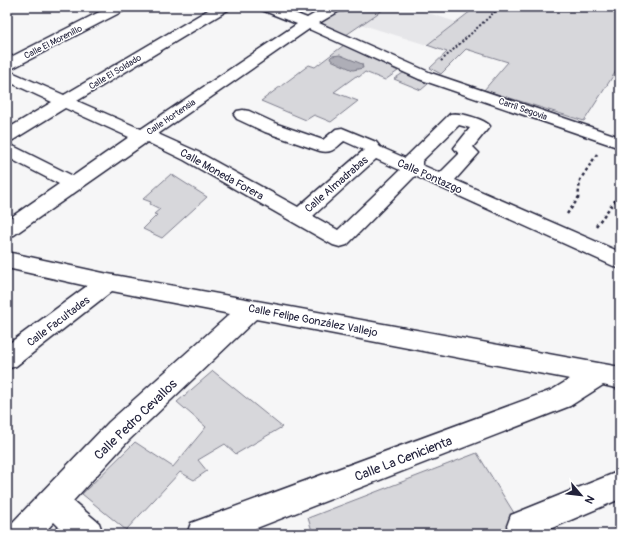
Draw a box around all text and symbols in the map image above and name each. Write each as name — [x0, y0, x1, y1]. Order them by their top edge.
street label: Calle El Morenillo — [22, 23, 84, 62]
street label: Calle El Soldado — [87, 52, 144, 92]
street label: Carril Segovia — [497, 96, 549, 123]
street label: Calle Hortensia — [145, 97, 198, 138]
street label: Calle Moneda Forera — [178, 146, 266, 203]
street label: Calle Almadrabas — [302, 153, 371, 215]
street label: Calle Pontazgo — [395, 156, 464, 197]
street label: Calle Facultades — [24, 294, 92, 349]
street label: Calle Felipe González Vallejo — [247, 302, 379, 339]
street label: Calle Pedro Cevallos — [91, 376, 181, 463]
street label: Calle La Cenicienta — [352, 433, 454, 485]
north arrow — [561, 475, 601, 515]
text: N — [582, 493, 597, 506]

